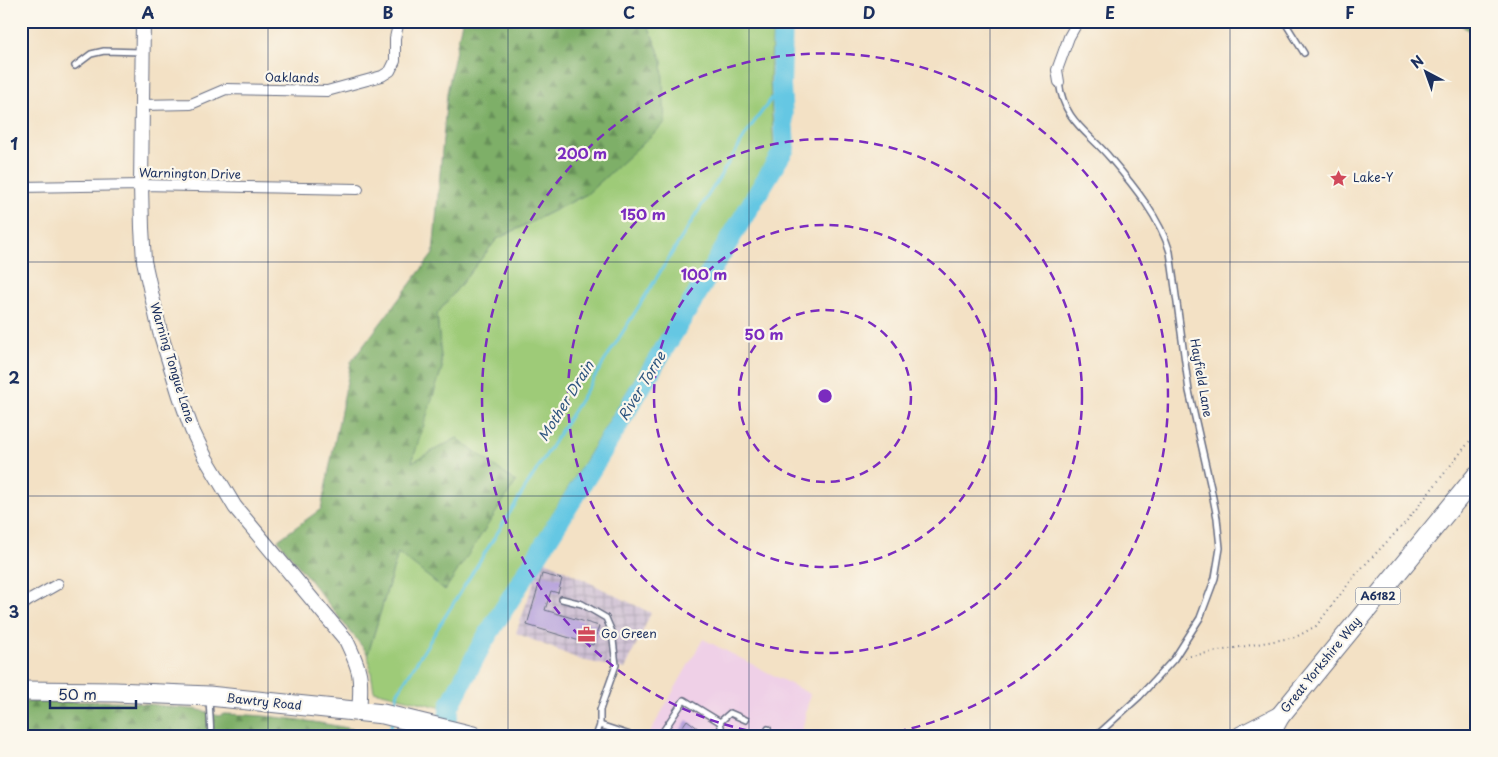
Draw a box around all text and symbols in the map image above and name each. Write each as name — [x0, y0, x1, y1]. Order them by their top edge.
text: A — [142, 0, 155, 24]
text: B — [383, 0, 394, 24]
text: C — [623, 0, 635, 24]
text: D — [863, 0, 875, 24]
text: E — [1105, 0, 1115, 24]
text: F — [1345, 0, 1355, 24]
north arrow — [1400, 48, 1450, 98]
text: N — [1406, 50, 1428, 73]
street label: Oaklands — [265, 68, 320, 86]
text: 1 — [10, 131, 18, 155]
text: 200 m — [557, 141, 607, 164]
street label: Warnington Drive — [139, 163, 241, 183]
place icon: Lake-Y — [1329, 168, 1349, 188]
place label: Lake-Y — [1353, 168, 1394, 186]
text: 150 m — [620, 202, 666, 225]
text: 100 m — [681, 262, 727, 285]
street label: Warning Tongue Lane — [146, 300, 200, 425]
text: 50 m — [745, 322, 783, 345]
street label: Hayfield Lane — [1186, 337, 1218, 419]
water label: River Torne — [613, 346, 671, 424]
water label: Mother Drain — [533, 356, 599, 445]
text: 2 — [8, 365, 20, 389]
centre of rings — [816, 387, 834, 405]
road number: A6182 — [1356, 588, 1400, 604]
text: 3 — [9, 599, 19, 623]
street label: Great Yorkshire Way — [1276, 612, 1365, 716]
office icon: Go Green — [577, 624, 597, 644]
place label: Go Green — [601, 624, 657, 642]
scale bar — [50, 677, 136, 709]
text: 50 m — [58, 682, 97, 705]
street label: Bawtry Road — [226, 688, 303, 714]

